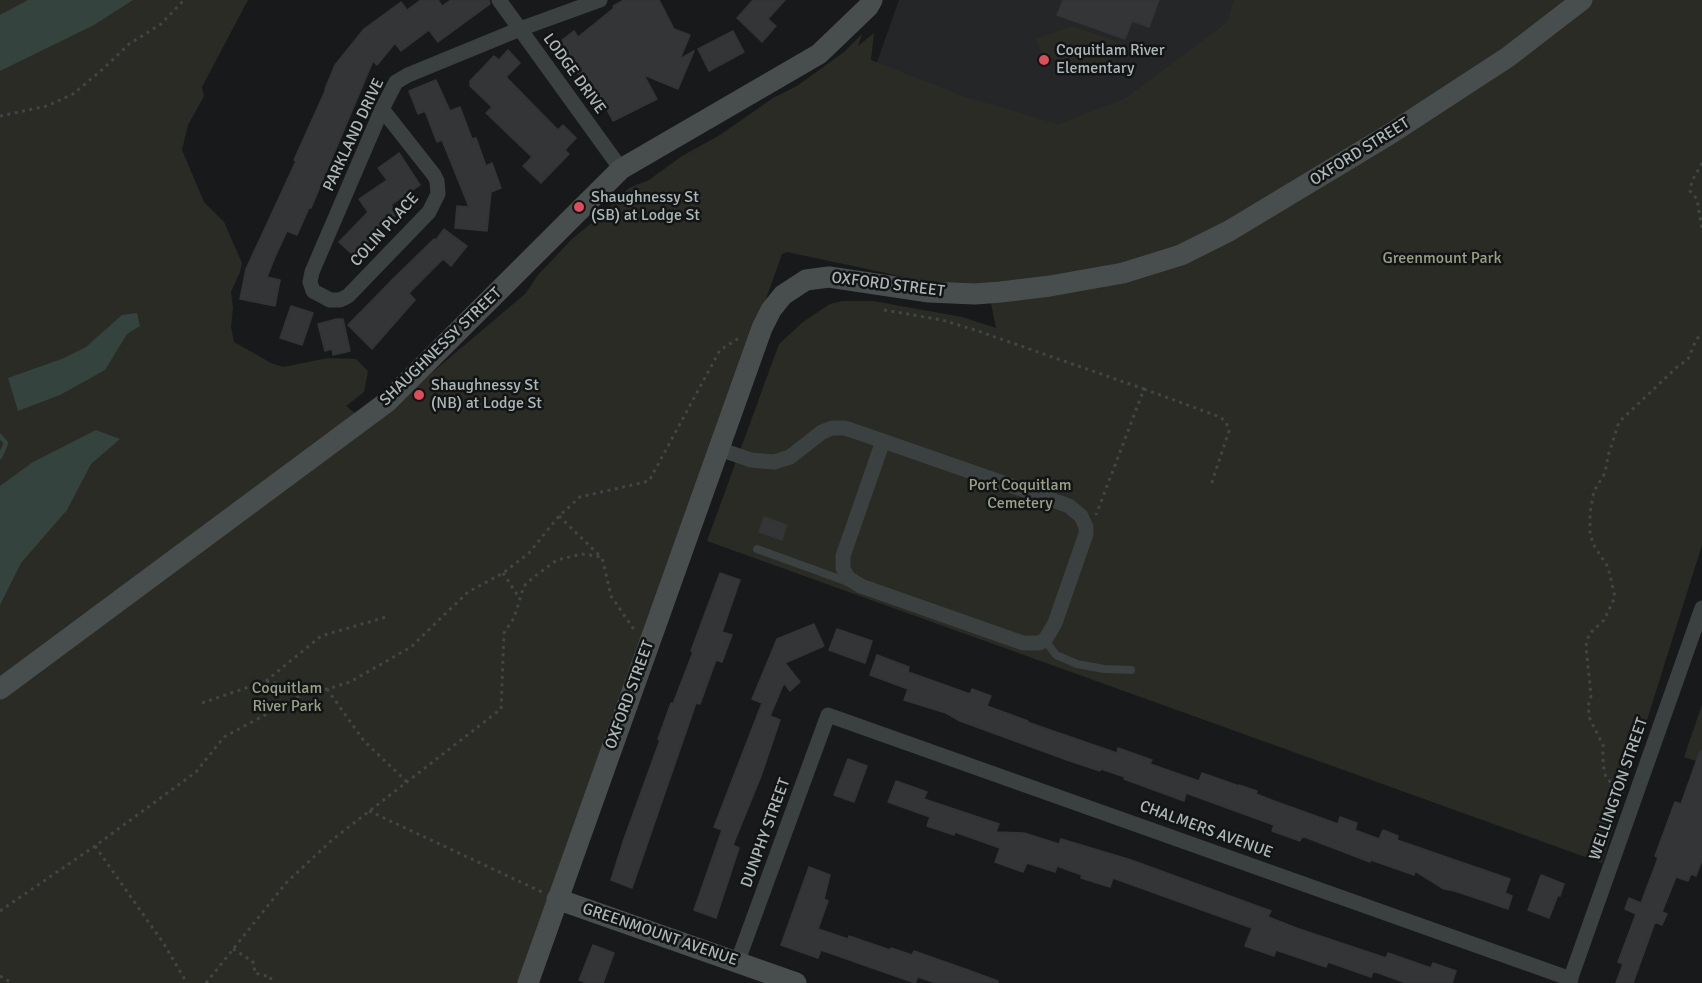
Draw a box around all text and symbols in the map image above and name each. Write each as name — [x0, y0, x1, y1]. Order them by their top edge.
street label: LODGE DRIVE — [538, 30, 610, 118]
place label: Coquitlam River Elementary — [1056, 41, 1165, 79]
marker: Coquitlam River Elementary — [1037, 53, 1051, 67]
street label: PARKLAND DRIVE — [319, 75, 389, 195]
street label: OXFORD STREET — [1307, 114, 1413, 190]
place label: Shaughnessy St (SB) at Lodge St — [591, 188, 700, 226]
street label: COLIN PLACE — [347, 189, 423, 271]
marker: Shaughnessy St (SB) at Lodge St — [572, 200, 586, 214]
park label: Greenmount Park — [1382, 249, 1502, 269]
street label: OXFORD STREET — [830, 269, 946, 301]
street label: SHAUGHNESSY STREET — [376, 284, 506, 410]
place label: Shaughnessy St (NB) at Lodge St — [431, 376, 542, 414]
marker: Shaughnessy St (NB) at Lodge St — [412, 388, 426, 402]
park label: Port Coquitlam Cemetery — [969, 476, 1071, 514]
street label: OXFORD STREET — [602, 638, 658, 752]
park label: Coquitlam River Park — [252, 679, 322, 717]
street label: WELLINGTON STREET — [1586, 715, 1652, 863]
street label: DUNPHY STREET — [737, 776, 795, 890]
street label: CHALMERS AVENUE — [1137, 797, 1275, 863]
street label: GREENMOUNT AVENUE — [580, 899, 740, 971]

